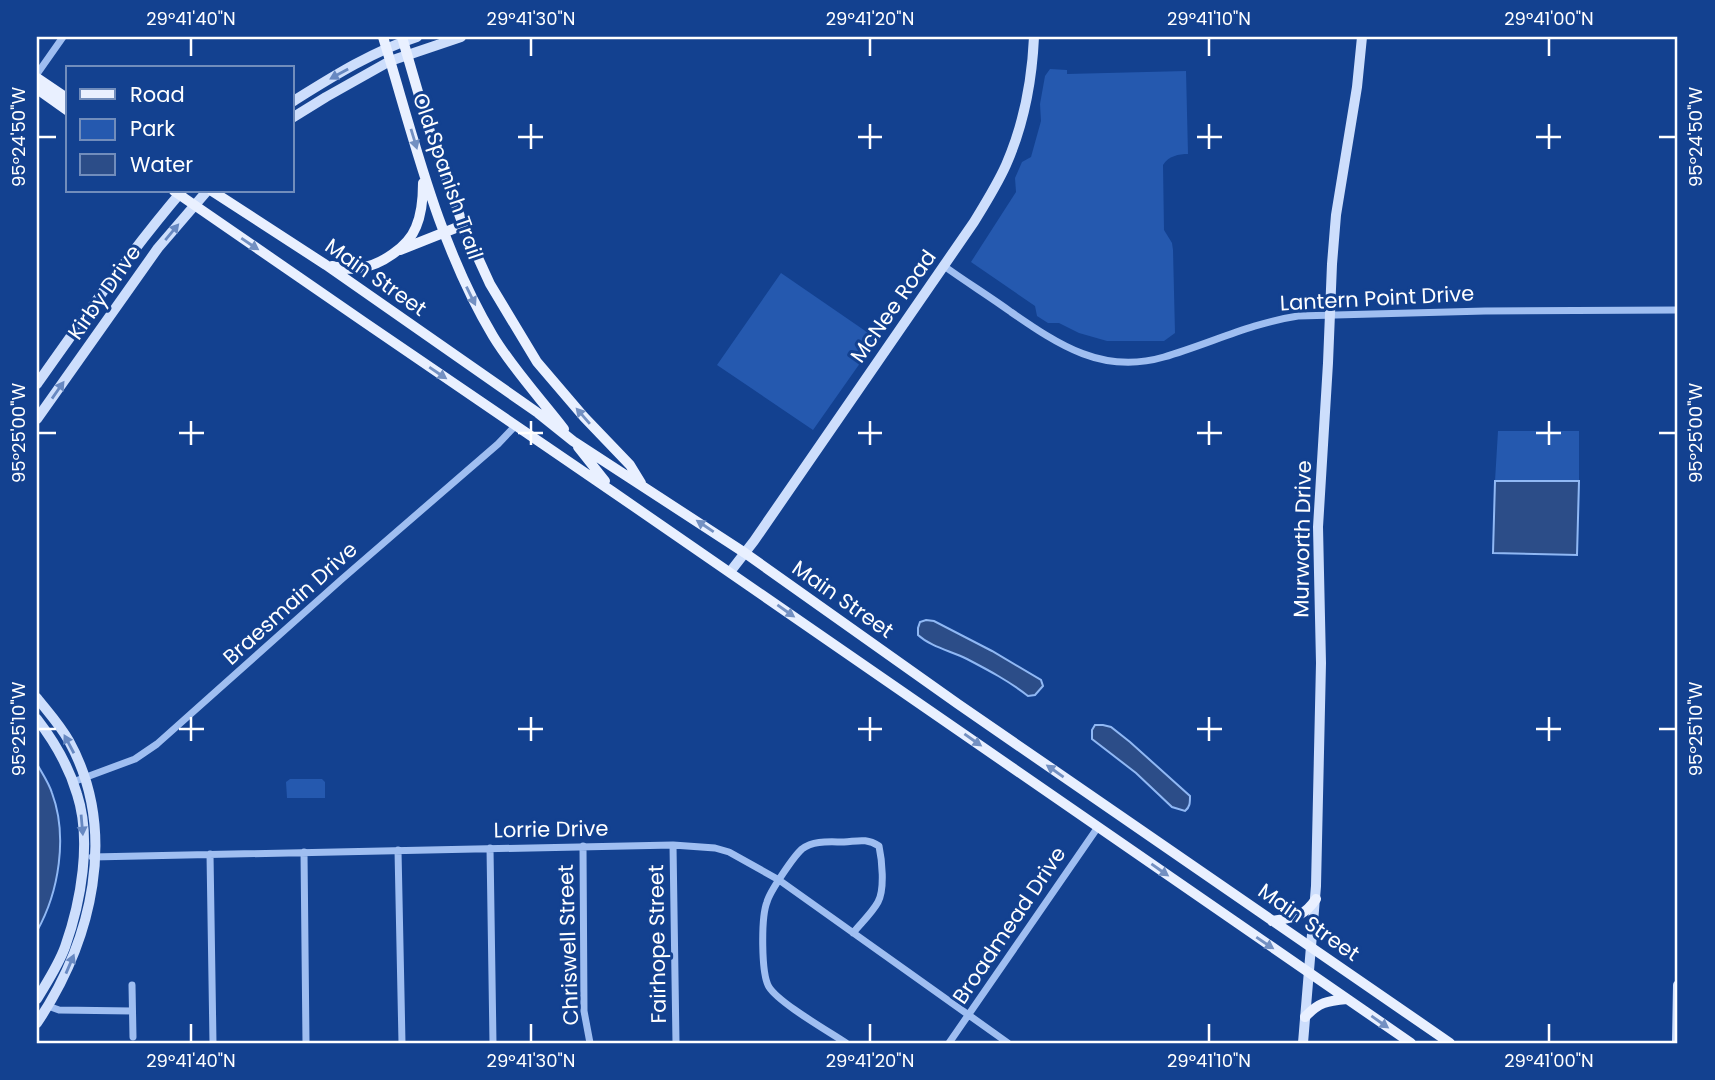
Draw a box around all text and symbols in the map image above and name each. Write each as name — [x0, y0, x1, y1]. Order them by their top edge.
text: 29°41'40"N — [146, 6, 236, 31]
text: 29°41'30"N — [487, 6, 575, 31]
text: 29°41'20"N — [826, 6, 914, 31]
text: 29°41'10"N — [1167, 6, 1251, 31]
text: 29°41'00"N — [1504, 6, 1594, 31]
legend — [66, 66, 294, 192]
one-way arrow — [329, 68, 348, 80]
text: Road — [130, 80, 185, 109]
text: 95°24'50"W — [6, 87, 31, 187]
text: 95°24'50"W — [1683, 87, 1708, 187]
street label: Old Spanish Trail — [406, 89, 490, 263]
text: Park — [130, 114, 175, 143]
one-way arrow — [409, 128, 419, 149]
text: Water — [130, 150, 193, 179]
one-way arrow — [164, 223, 179, 240]
street label: Main Street — [319, 231, 433, 323]
one-way arrow — [241, 237, 260, 250]
street label: Kirby Drive — [61, 239, 147, 345]
street label: McNee Road — [843, 244, 943, 368]
street label: Lantern Point Drive — [1279, 278, 1475, 318]
one-way arrow — [466, 286, 477, 306]
one-way arrow — [429, 366, 447, 380]
one-way arrow — [51, 381, 65, 399]
text: 95°25'00"W — [6, 383, 31, 483]
text: 95°25'00"W — [1683, 383, 1708, 483]
one-way arrow — [575, 407, 591, 425]
street label: Murworth Drive — [1286, 460, 1318, 618]
one-way arrow — [696, 519, 714, 533]
street label: Braesmain Drive — [217, 535, 363, 671]
street label: Main Street — [786, 553, 900, 645]
one-way arrow — [777, 604, 795, 618]
text: 95°25'10"W — [6, 681, 31, 776]
text: 95°25'10"W — [1683, 681, 1708, 776]
one-way arrow — [964, 733, 982, 747]
one-way arrow — [64, 734, 75, 754]
one-way arrow — [1046, 764, 1064, 778]
one-way arrow — [77, 814, 88, 836]
street label: Lorrie Drive — [493, 814, 609, 844]
street label: Broadmead Drive — [946, 841, 1072, 1009]
one-way arrow — [1151, 863, 1169, 877]
street label: Chriswell Street — [551, 864, 585, 1026]
street label: Fairhope Street — [641, 864, 673, 1024]
street label: Main Street — [1252, 876, 1366, 968]
one-way arrow — [1256, 936, 1274, 950]
one-way arrow — [65, 953, 76, 974]
one-way arrow — [1371, 1015, 1389, 1029]
text: 29°41'40"N — [146, 1048, 236, 1073]
text: 29°41'30"N — [487, 1048, 575, 1073]
text: 29°41'20"N — [826, 1048, 914, 1073]
text: 29°41'10"N — [1167, 1048, 1251, 1073]
text: 29°41'00"N — [1504, 1048, 1594, 1073]

